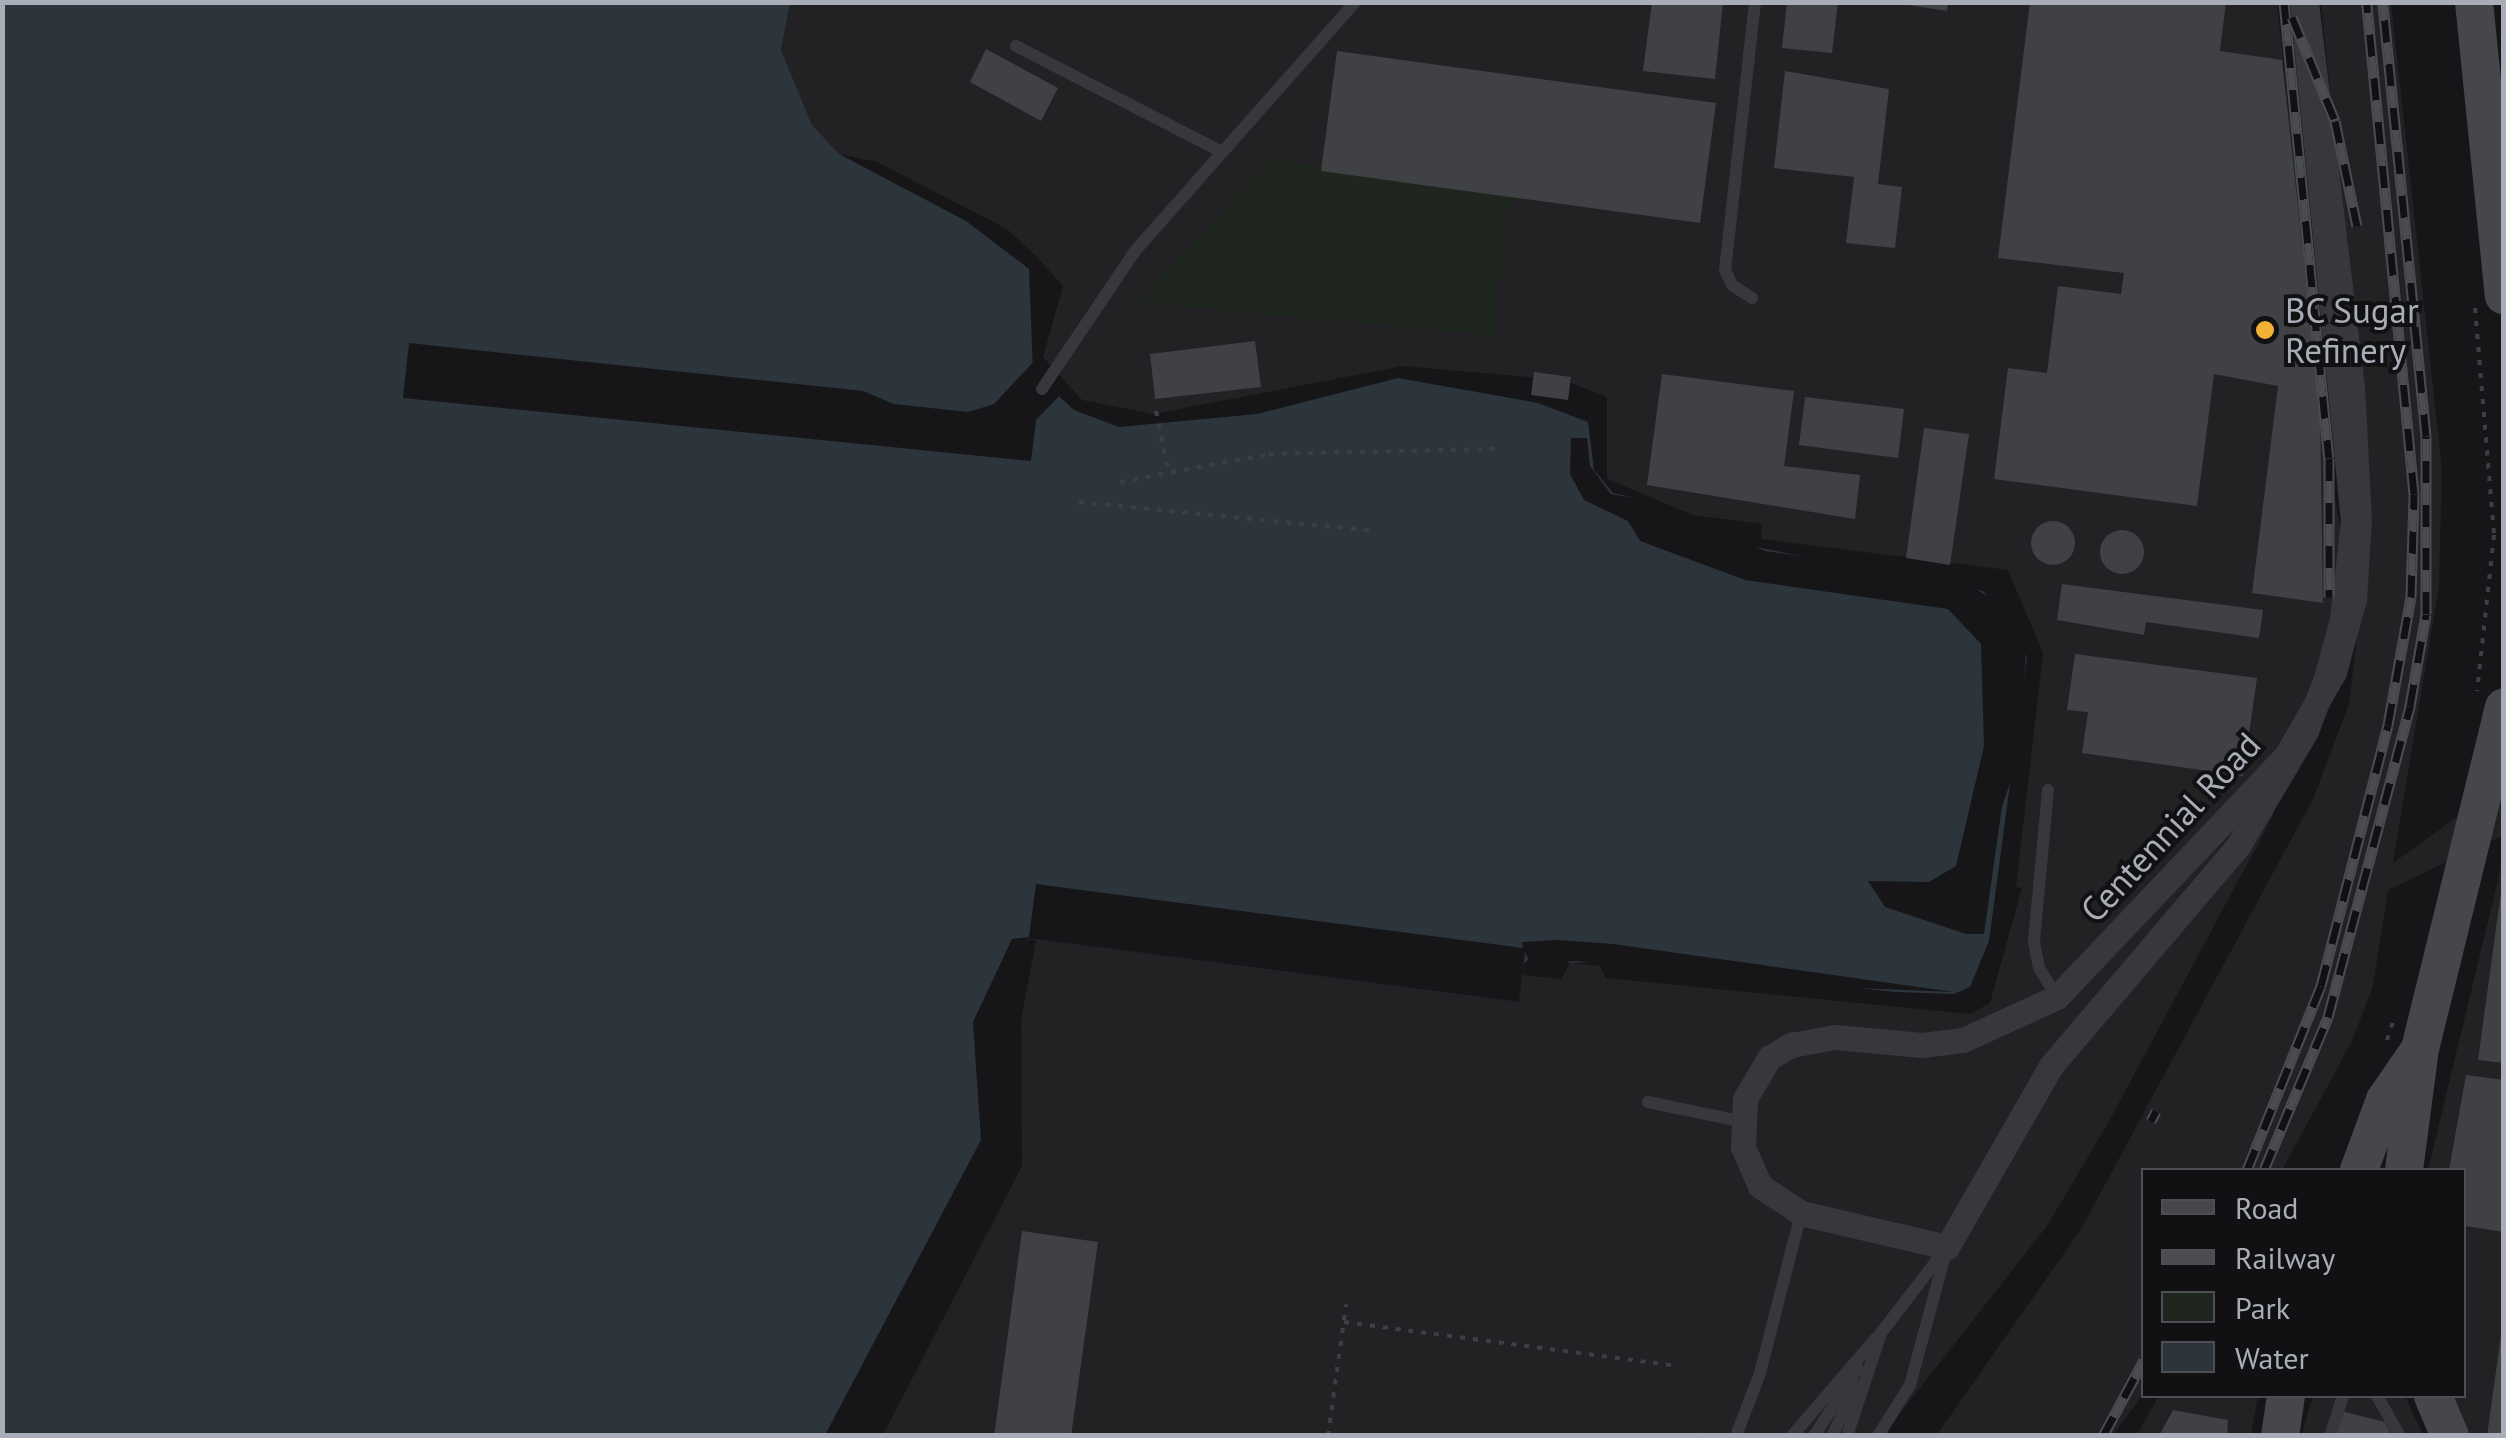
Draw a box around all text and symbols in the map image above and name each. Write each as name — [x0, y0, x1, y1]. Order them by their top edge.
place label: BC Sugar Refinery — [2285, 289, 2420, 371]
marker: BC Sugar Refinery — [2254, 319, 2276, 341]
street label: Centennial Road — [2072, 724, 2268, 930]
legend — [2141, 1168, 2466, 1398]
text: Road — [2235, 1188, 2299, 1227]
text: Railway — [2235, 1238, 2335, 1277]
text: Park — [2235, 1288, 2290, 1327]
text: Water — [2235, 1338, 2309, 1377]

